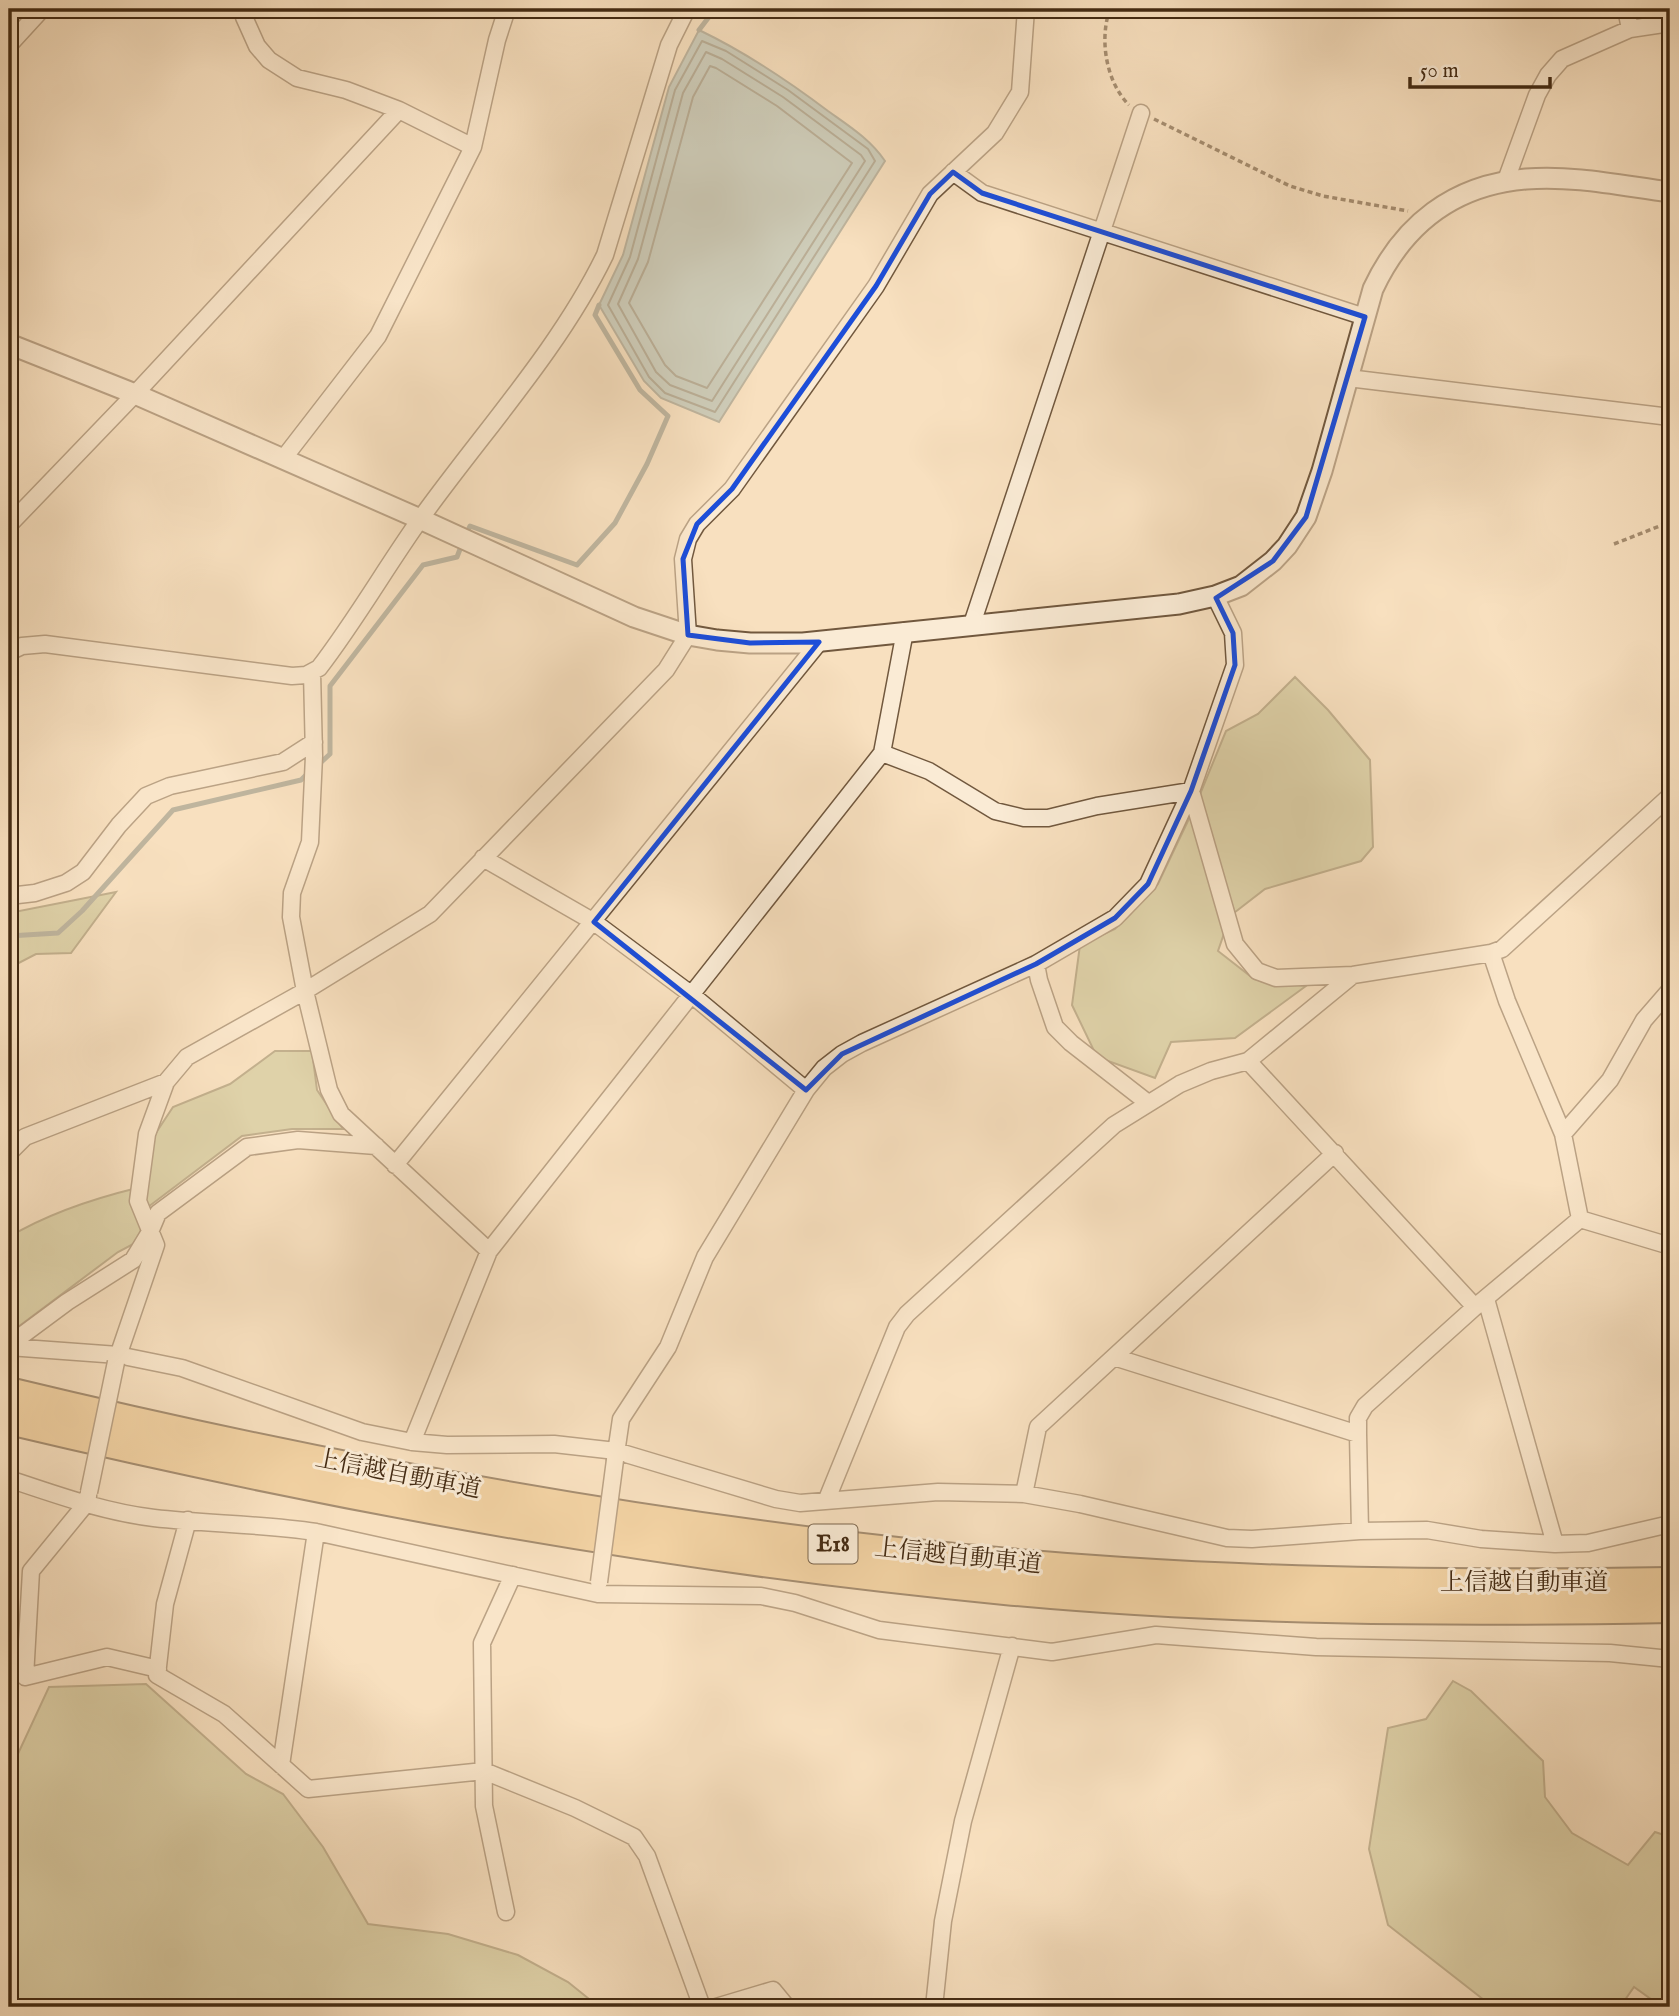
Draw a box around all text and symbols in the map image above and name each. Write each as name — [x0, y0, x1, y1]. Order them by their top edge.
scale bar — [1410, 46, 1550, 90]
text: 50 m — [1420, 58, 1459, 85]
street label: 上信越自動車道 — [313, 1444, 483, 1506]
road number: E18 — [808, 1525, 858, 1564]
street label: 上信越自動車道 — [873, 1533, 1043, 1581]
street label: 上信越自動車道 — [1440, 1568, 1608, 1599]

